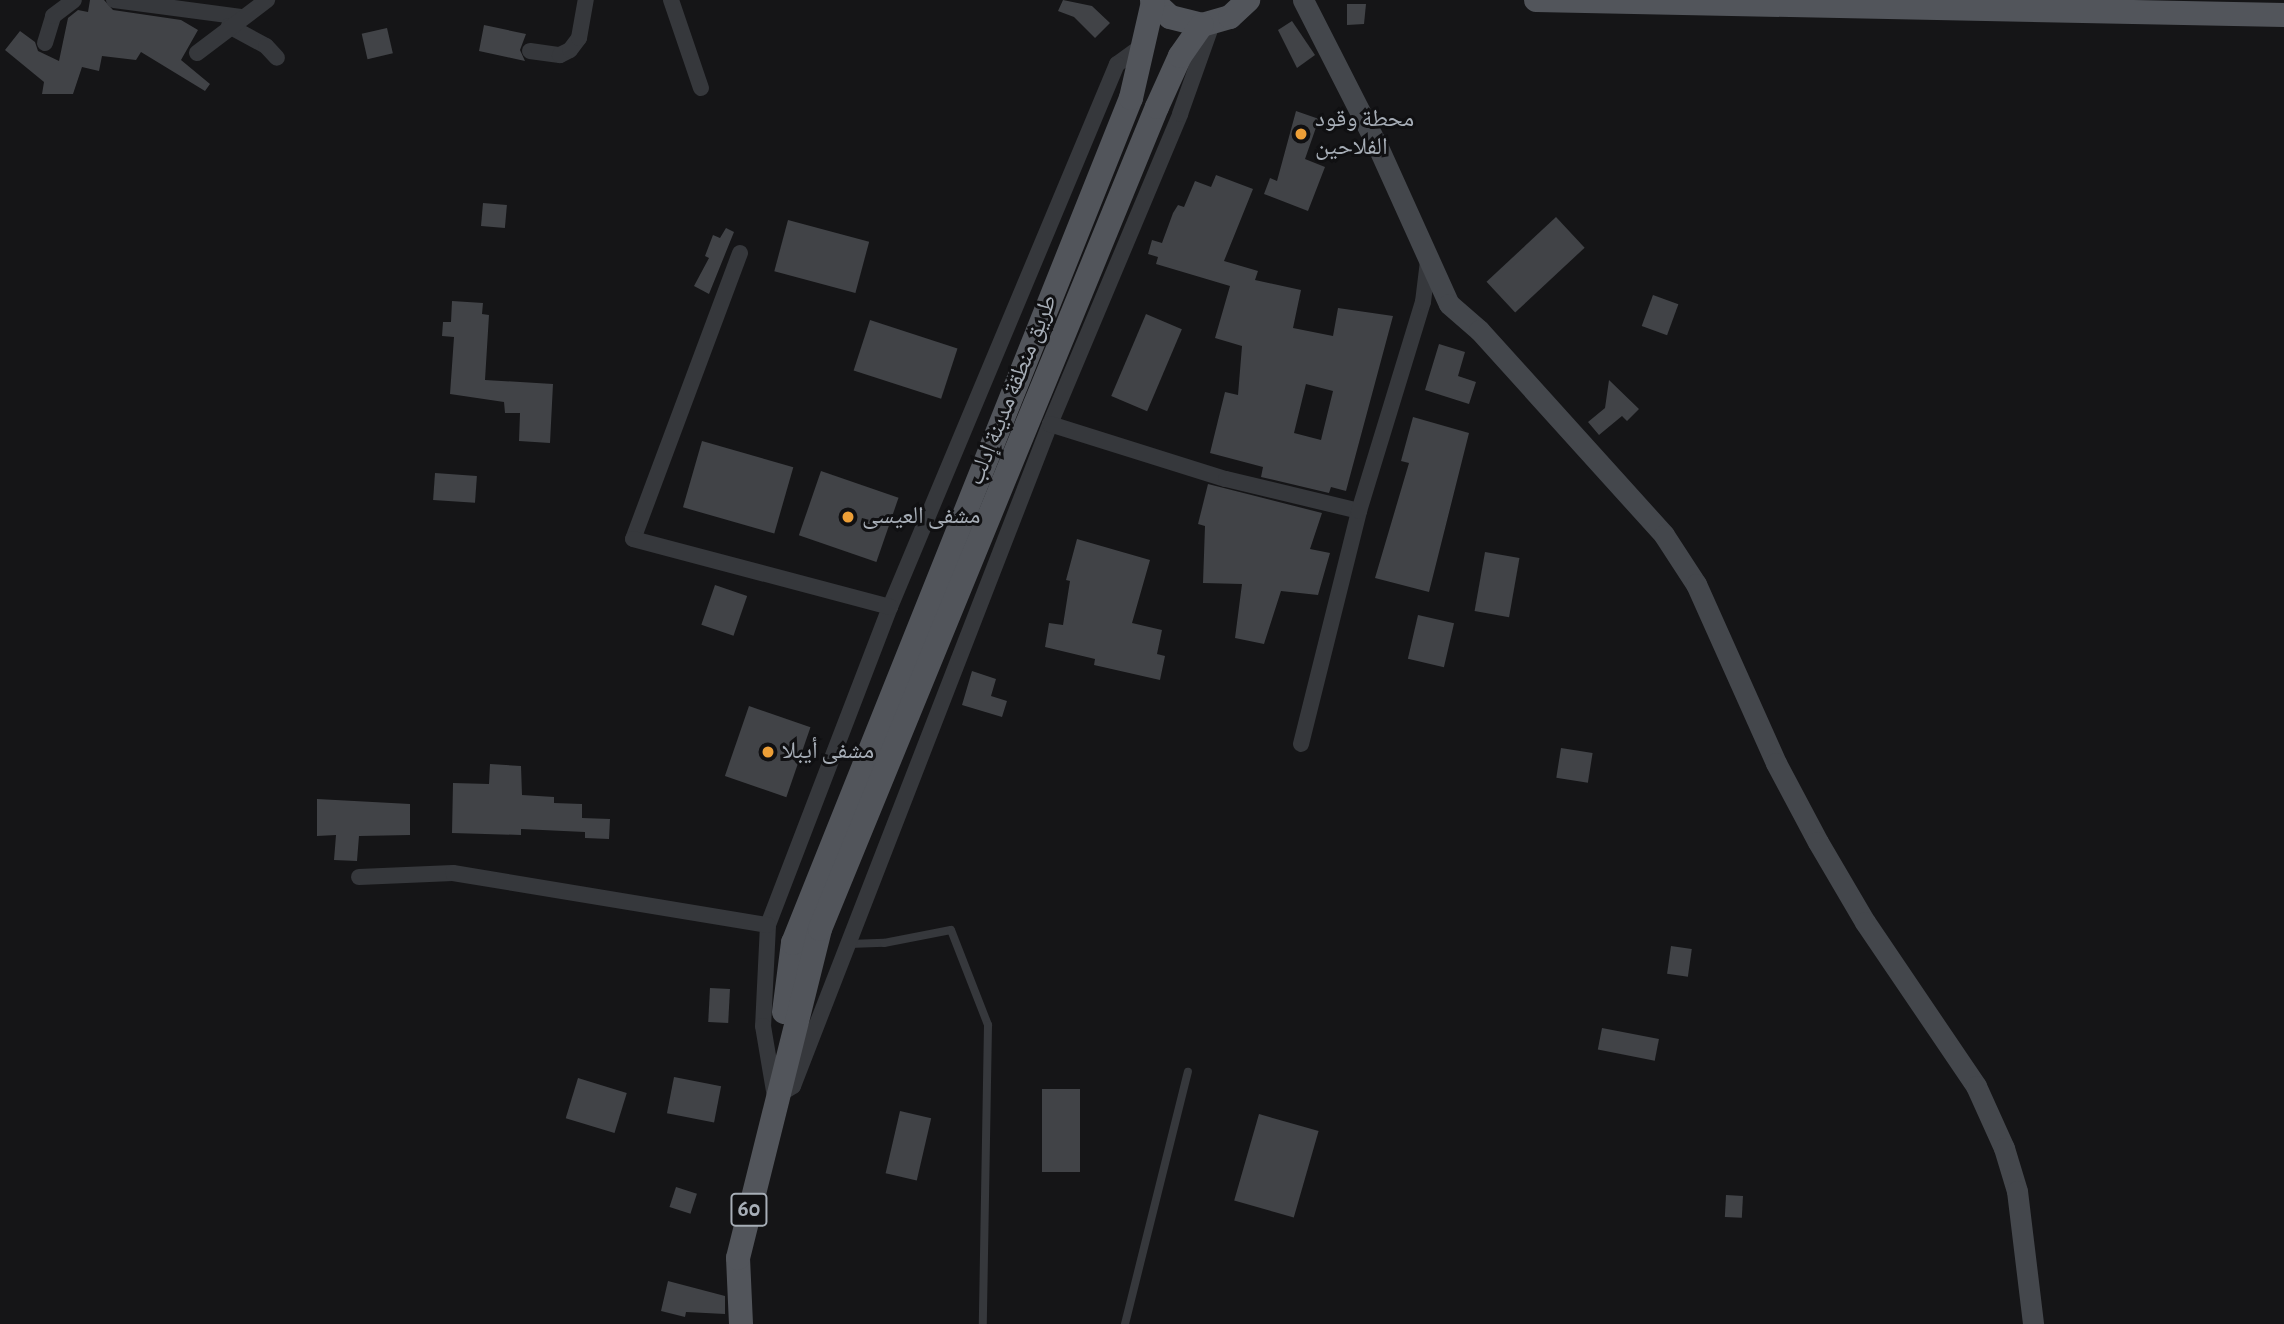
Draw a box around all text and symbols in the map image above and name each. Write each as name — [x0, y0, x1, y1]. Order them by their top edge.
place label: محطة وقود الفلاحين — [1315, 106, 1414, 162]
marker: محطة وقود الفلاحين — [1293, 126, 1309, 142]
street label: طريق منطقة مدينة إدلب — [962, 291, 1064, 489]
place label: مشفى العيسى — [862, 503, 980, 531]
marker: مشفى العيسى — [840, 509, 856, 525]
place label: مشفى أيبلا — [782, 738, 874, 766]
marker: مشفى أيبلا — [760, 744, 776, 760]
road number: 60 — [730, 1190, 768, 1230]

